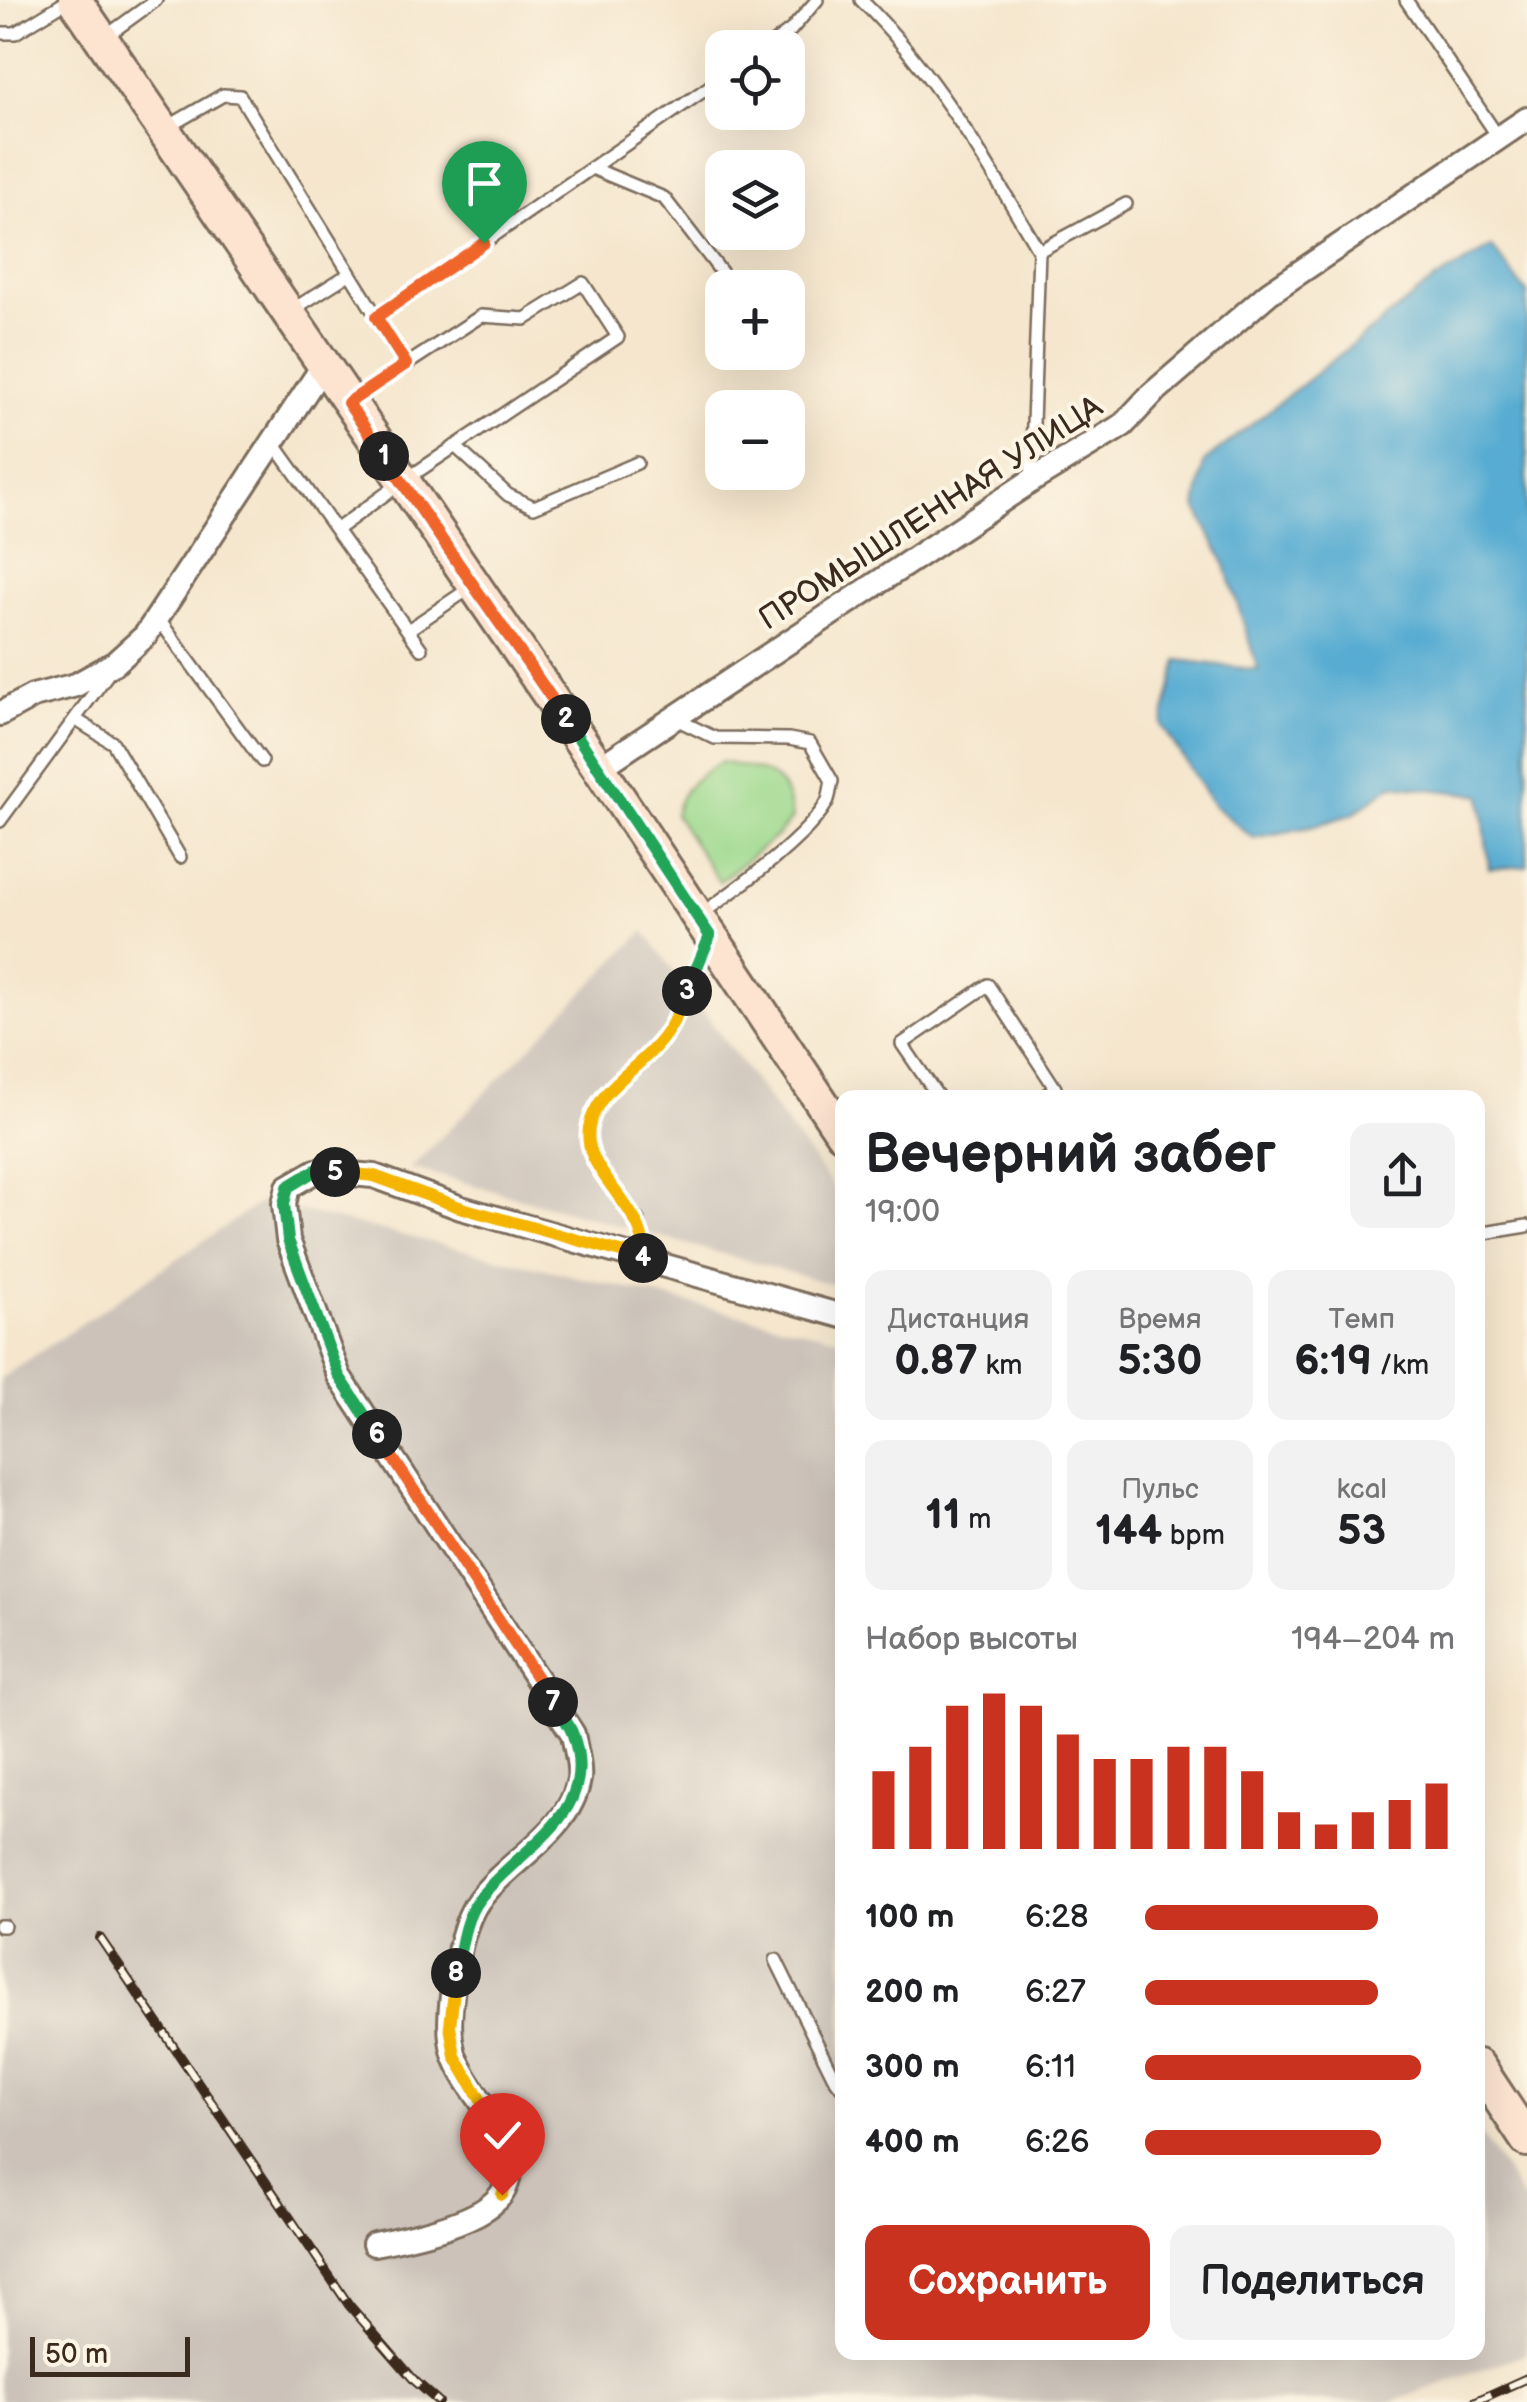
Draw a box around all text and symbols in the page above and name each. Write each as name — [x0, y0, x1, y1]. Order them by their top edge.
map controls — [705, 30, 805, 490]
button: locate — [705, 30, 805, 130]
pin — [442, 141, 527, 244]
button: layers — [705, 150, 805, 250]
icon: arrive — [457, 156, 512, 211]
button: + — [705, 270, 805, 370]
street label: ПРОМЫШЛЕННАЯ УЛИЦА — [752, 387, 1110, 639]
button: − — [705, 390, 805, 490]
pin: 1 — [359, 431, 409, 481]
text: 1 — [378, 439, 390, 472]
pin: 2 — [541, 694, 591, 744]
text: 2 — [558, 702, 574, 735]
pin: 3 — [662, 966, 712, 1016]
text: 3 — [679, 974, 695, 1007]
text: Вечерний забег — [865, 1122, 1276, 1189]
button: share — [1350, 1123, 1455, 1228]
pin: 5 — [310, 1147, 360, 1197]
text: 5 — [327, 1155, 343, 1188]
text: 19:00 — [865, 1193, 940, 1232]
pin: 4 — [618, 1233, 668, 1283]
text: 4 — [635, 1241, 651, 1274]
text: Дистанция — [887, 1303, 1029, 1336]
text: Время — [1118, 1303, 1202, 1336]
text: Темп — [1328, 1303, 1395, 1336]
text: 0.87 — [894, 1336, 978, 1387]
text: 5:30 — [1117, 1336, 1203, 1387]
text: 6:19 — [1294, 1336, 1372, 1387]
text: km — [978, 1349, 1022, 1382]
text: /km — [1372, 1349, 1429, 1382]
pin: 6 — [352, 1409, 402, 1459]
text: 6 — [369, 1417, 385, 1450]
text: Пульс — [1121, 1473, 1199, 1506]
text: kcal — [1337, 1473, 1387, 1506]
text: 11 — [925, 1490, 961, 1541]
text: m — [961, 1503, 991, 1536]
text: 144 — [1095, 1506, 1162, 1557]
text: 53 — [1337, 1506, 1386, 1557]
text: bpm — [1162, 1519, 1225, 1552]
text: Набор высоты — [865, 1620, 1078, 1659]
text: 194–204 m — [1291, 1620, 1455, 1659]
pin: 7 — [528, 1677, 578, 1727]
text: 7 — [545, 1685, 561, 1718]
text: 100 m — [865, 1898, 954, 1937]
text: 6:28 — [1025, 1898, 1089, 1937]
pin: 8 — [431, 1948, 481, 1998]
text: 8 — [448, 1956, 464, 1989]
text: 200 m — [865, 1973, 959, 2012]
text: 6:27 — [1025, 1973, 1086, 2012]
text: 300 m — [865, 2048, 960, 2087]
text: 6:11 — [1025, 2048, 1076, 2087]
pin — [460, 2093, 545, 2196]
icon: check — [475, 2108, 530, 2163]
text: 400 m — [865, 2123, 960, 2162]
text: 6:26 — [1025, 2123, 1089, 2162]
button: Сохранить — [865, 2225, 1150, 2340]
button: Поделиться — [1170, 2225, 1455, 2340]
scale bar — [30, 2332, 190, 2376]
text: 50 m — [45, 2338, 108, 2371]

